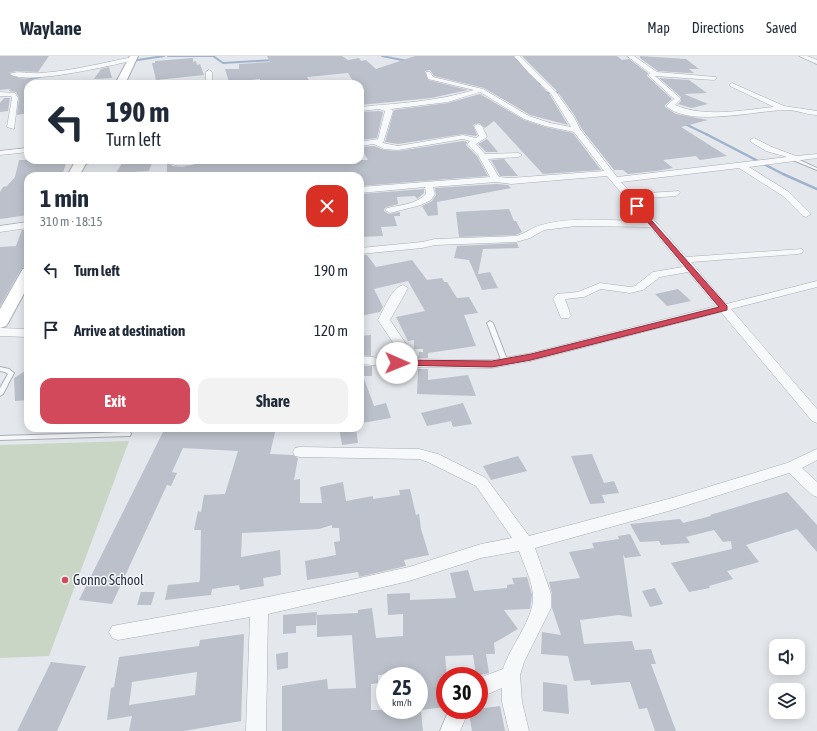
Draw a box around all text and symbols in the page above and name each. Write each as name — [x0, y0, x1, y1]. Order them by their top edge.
text: Waylane — [20, 17, 82, 39]
text: Map — [647, 20, 670, 36]
text: Directions — [692, 20, 744, 36]
text: Saved — [766, 20, 797, 36]
icon: left — [40, 96, 92, 148]
text: 190 m — [106, 96, 169, 128]
text: Turn left — [106, 129, 161, 150]
text: 1 min — [40, 185, 89, 212]
button: close — [306, 185, 348, 227]
pin — [620, 189, 654, 223]
icon: arrive — [626, 195, 648, 217]
text: 310 m · 18:15 — [40, 214, 103, 229]
icon: left — [40, 259, 62, 281]
text: Turn left — [74, 262, 120, 279]
text: 190 m — [314, 262, 348, 279]
icon: arrive — [40, 319, 62, 341]
text: Arrive at destination — [74, 322, 185, 339]
text: 120 m — [314, 322, 348, 339]
position arrow — [376, 342, 418, 384]
button: Exit — [40, 378, 190, 424]
button: Share — [198, 378, 348, 424]
place label: Gonno School — [73, 572, 144, 588]
marker: Gonno School — [60, 575, 70, 585]
map controls — [769, 639, 805, 719]
button: sound — [769, 639, 805, 675]
speed limit sign: 30 — [436, 667, 488, 719]
text: 25 — [393, 676, 411, 699]
button: layers — [769, 683, 805, 719]
text: km/h — [392, 697, 412, 708]

